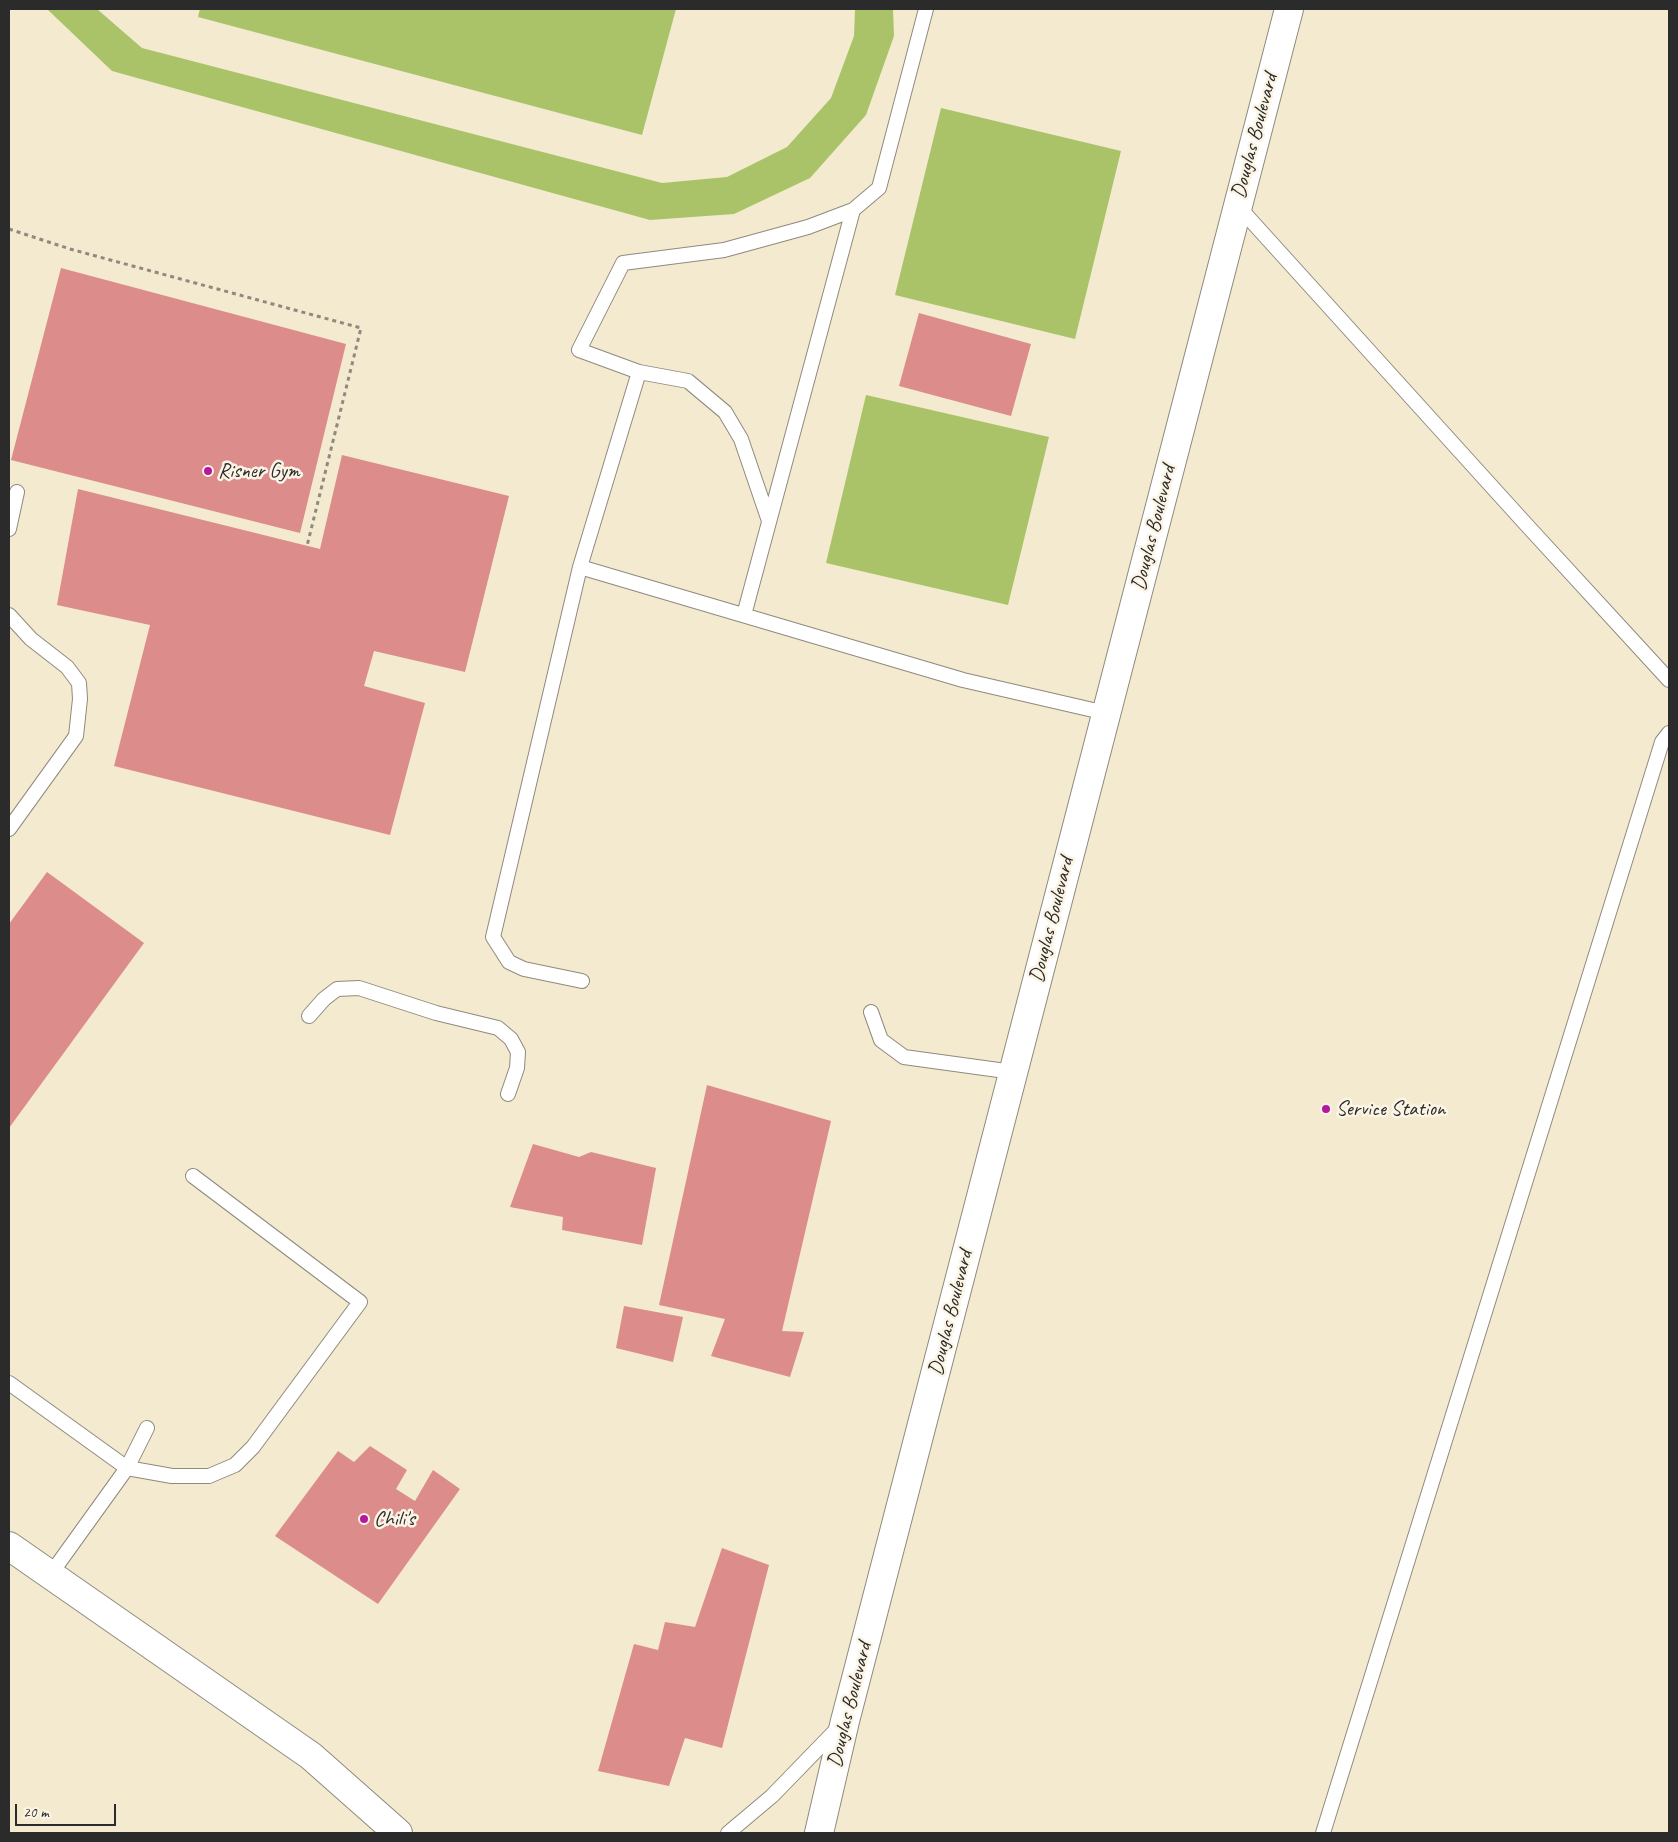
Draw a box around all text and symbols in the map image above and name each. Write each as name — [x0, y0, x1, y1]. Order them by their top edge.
street label: Douglas Boulevard — [1226, 71, 1284, 201]
place label: Risner Gym — [218, 458, 300, 484]
street label: Douglas Boulevard — [1126, 463, 1182, 593]
marker: Risner Gym — [202, 465, 214, 477]
street label: Douglas Boulevard — [1024, 855, 1080, 985]
place label: Service Station — [1336, 1096, 1445, 1122]
marker: Service Station — [1320, 1103, 1332, 1115]
street label: Douglas Boulevard — [923, 1248, 979, 1378]
place label: Chili's — [374, 1506, 415, 1532]
marker: Chili's — [358, 1513, 370, 1525]
street label: Douglas Boulevard — [822, 1640, 878, 1770]
scale bar — [18, 1794, 119, 1826]
text: 20 m — [23, 1803, 49, 1822]

